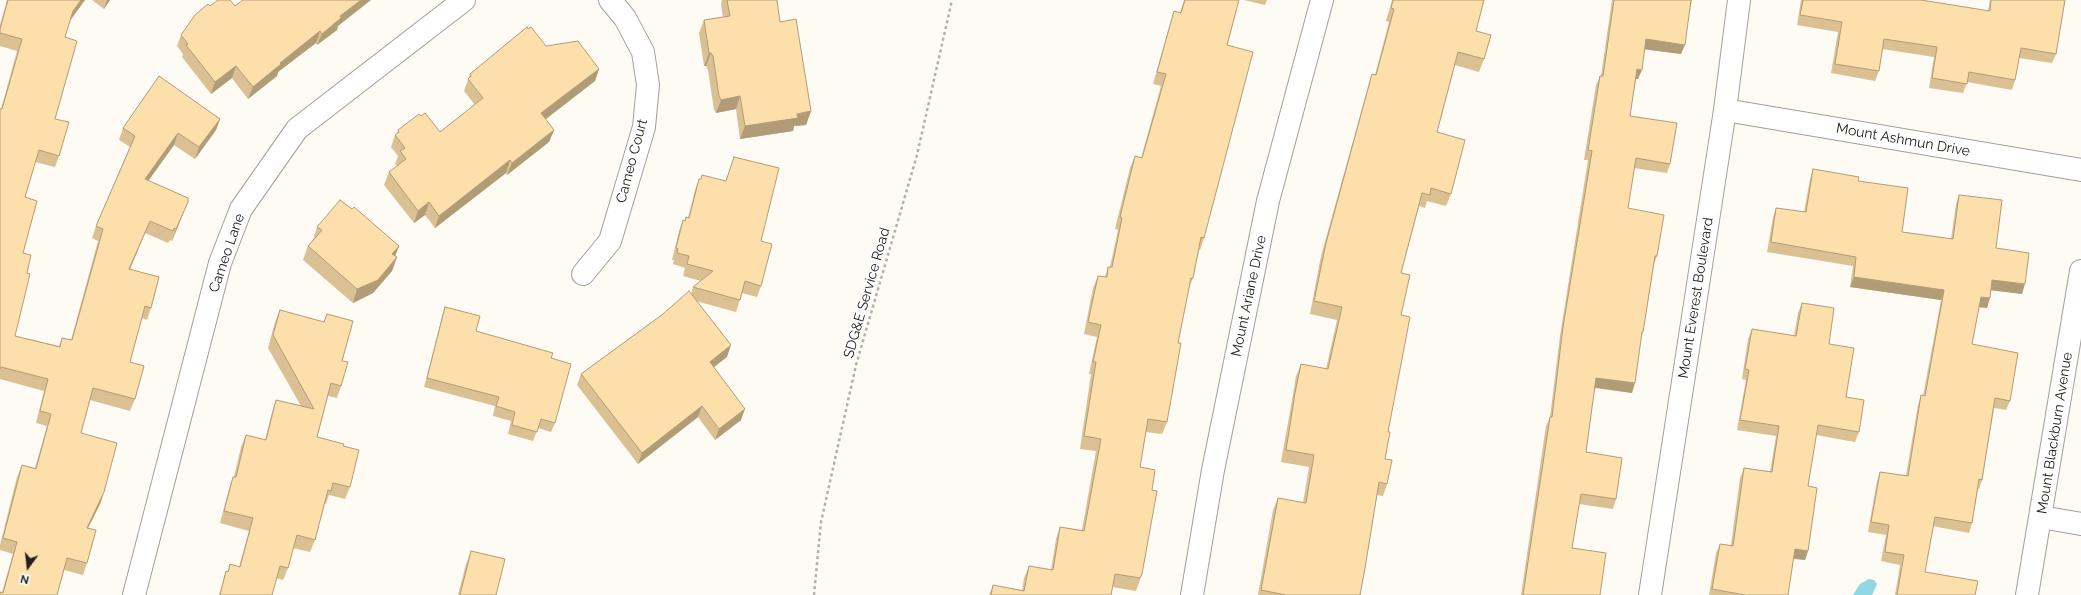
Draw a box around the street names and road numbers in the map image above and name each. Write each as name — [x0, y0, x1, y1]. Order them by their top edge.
street label: Cameo Court — [613, 117, 651, 205]
street label: Mount Ashmun Drive — [1835, 120, 1971, 160]
street label: Cameo Lane — [206, 211, 248, 295]
street label: Mount Everest Boulevard — [1675, 216, 1717, 380]
street label: SDG&E Service Road — [840, 226, 894, 360]
street label: Mount Ariane Drive — [1228, 234, 1270, 358]
street label: Mount Blackburn Avenue — [2034, 351, 2076, 515]

